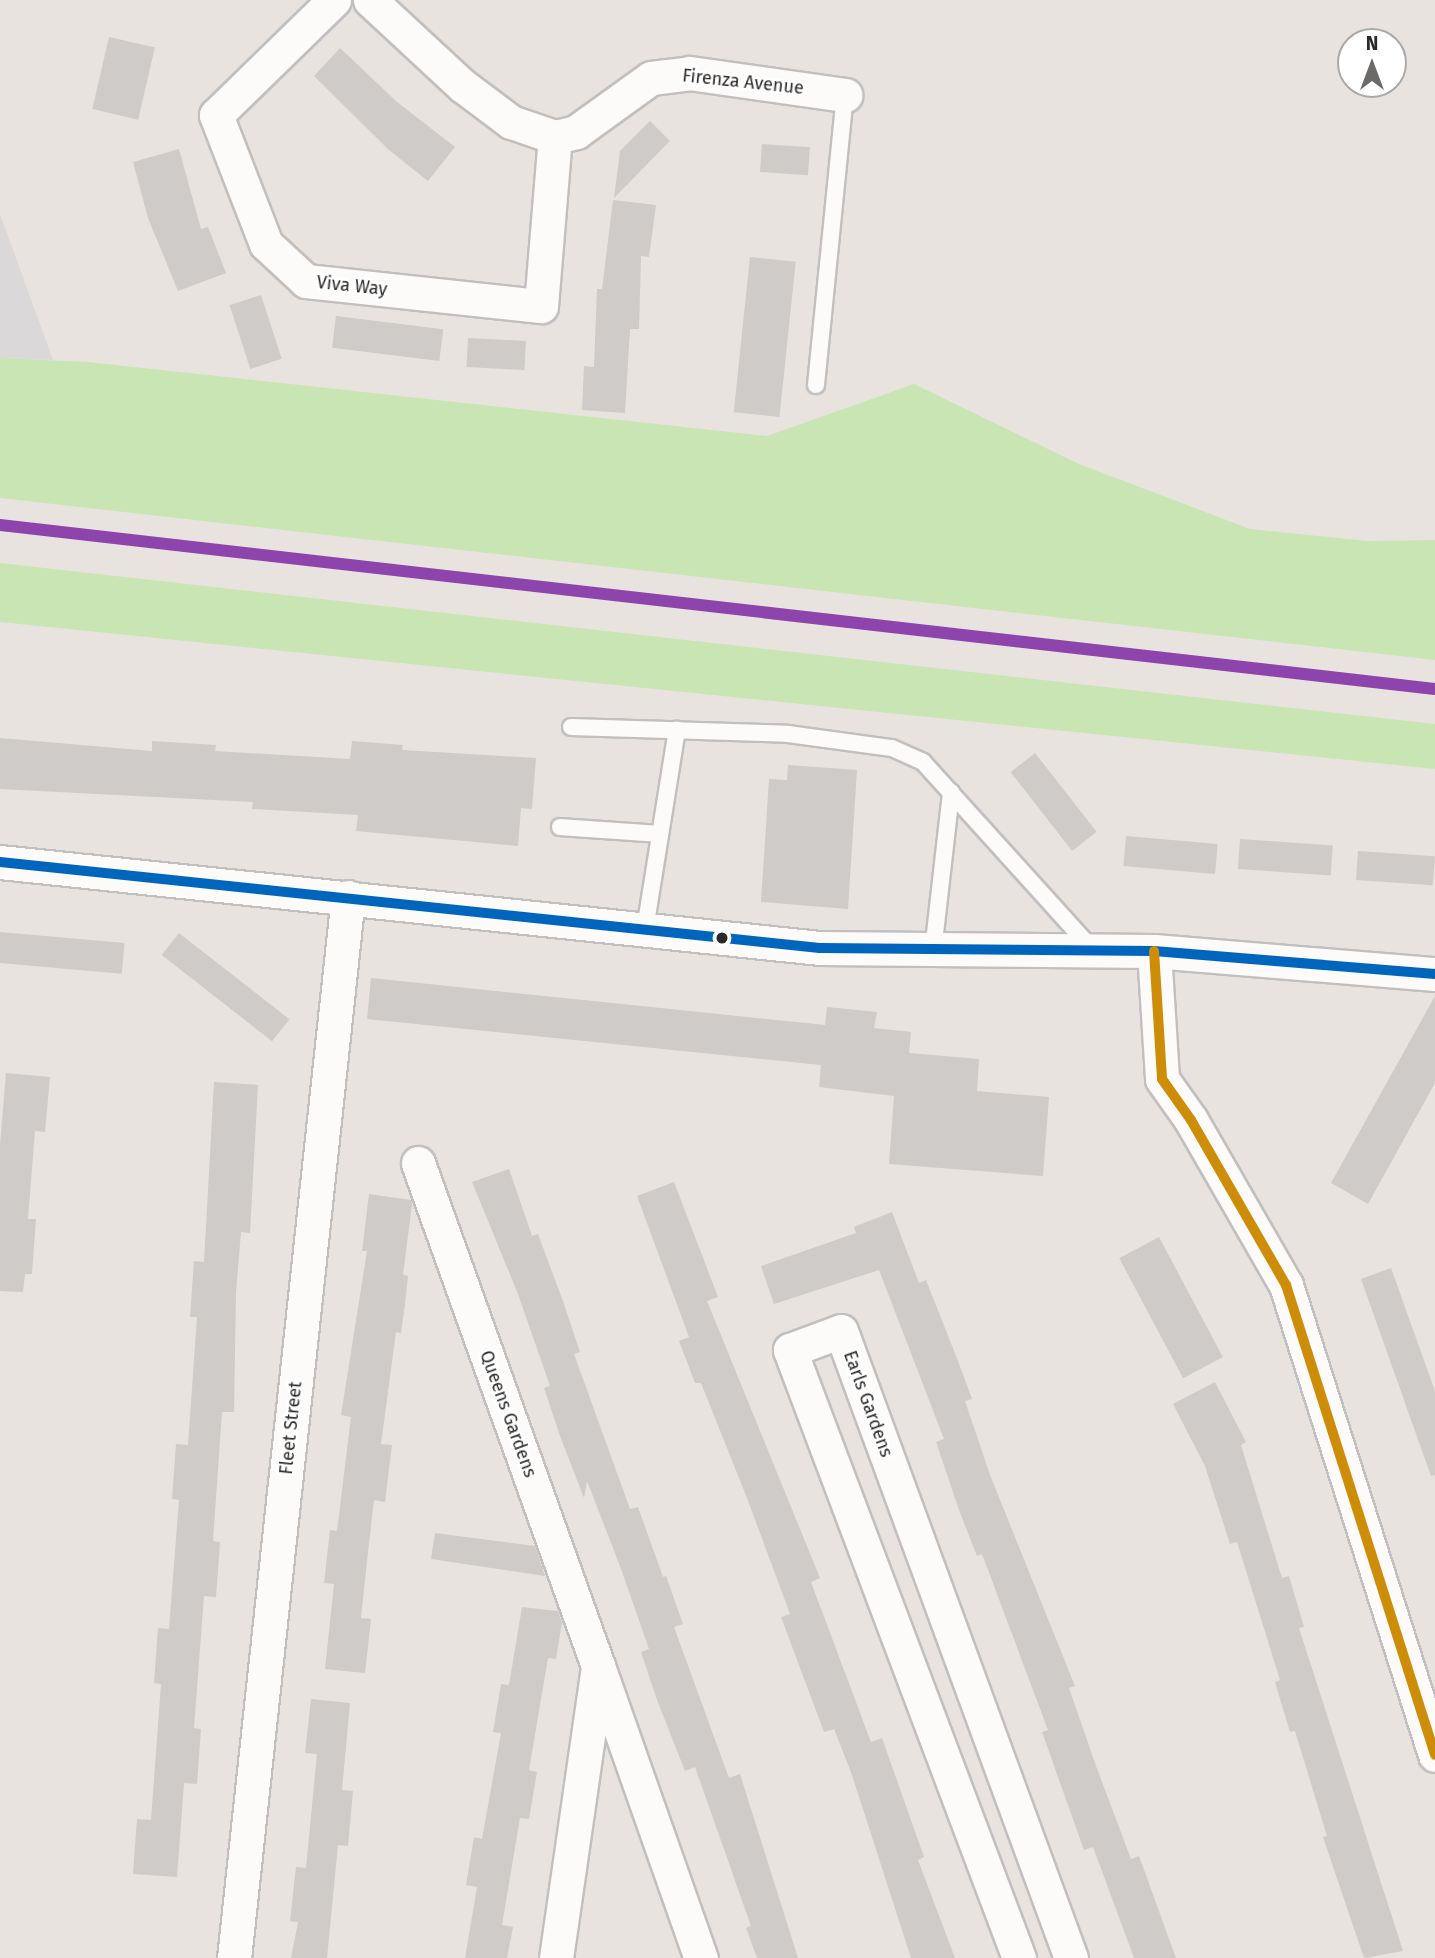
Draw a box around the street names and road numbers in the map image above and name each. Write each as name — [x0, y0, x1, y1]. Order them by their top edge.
street label: Firenza Avenue — [681, 65, 805, 99]
street label: Viva Way — [316, 272, 388, 300]
street label: Queens Gardens — [475, 1348, 541, 1480]
street label: Earls Gardens — [839, 1348, 897, 1460]
street label: Fleet Street — [275, 1380, 307, 1476]

